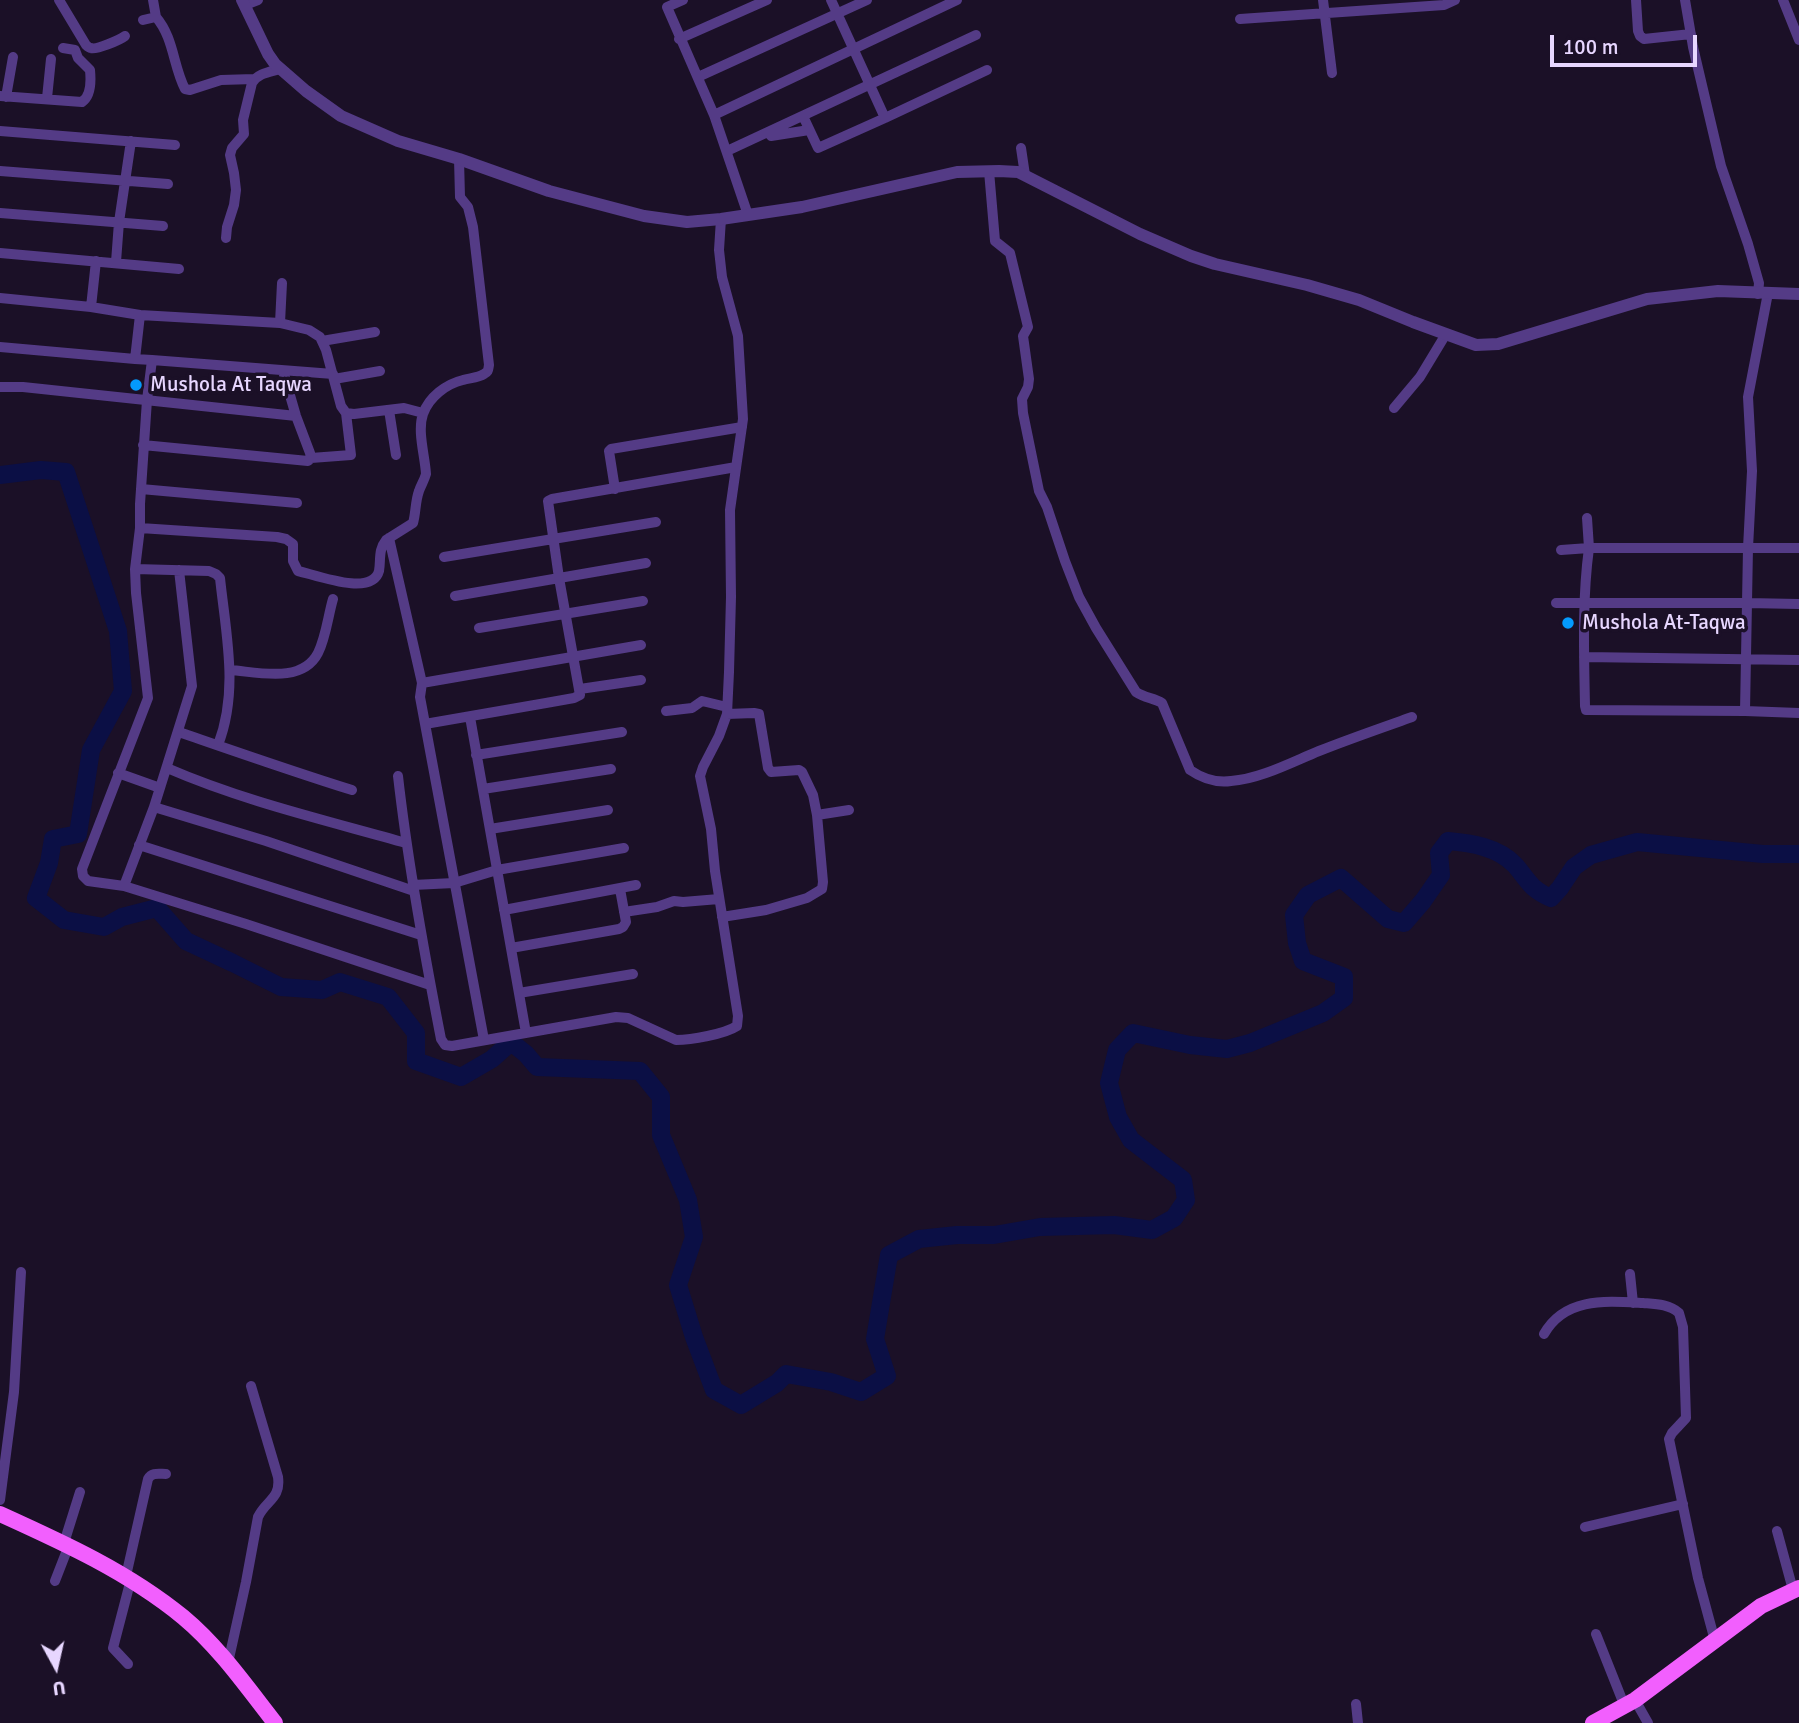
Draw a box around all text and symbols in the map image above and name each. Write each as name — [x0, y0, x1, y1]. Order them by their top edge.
scale bar — [1554, 21, 1701, 65]
text: 100 m — [1563, 34, 1618, 60]
place label: Mushola At Taqwa — [150, 372, 312, 398]
marker: Mushola At Taqwa — [128, 377, 144, 393]
place label: Mushola At-Taqwa — [1582, 610, 1746, 636]
marker: Mushola At-Taqwa — [1560, 615, 1576, 631]
north arrow — [21, 1632, 91, 1702]
text: U — [51, 1675, 67, 1701]

